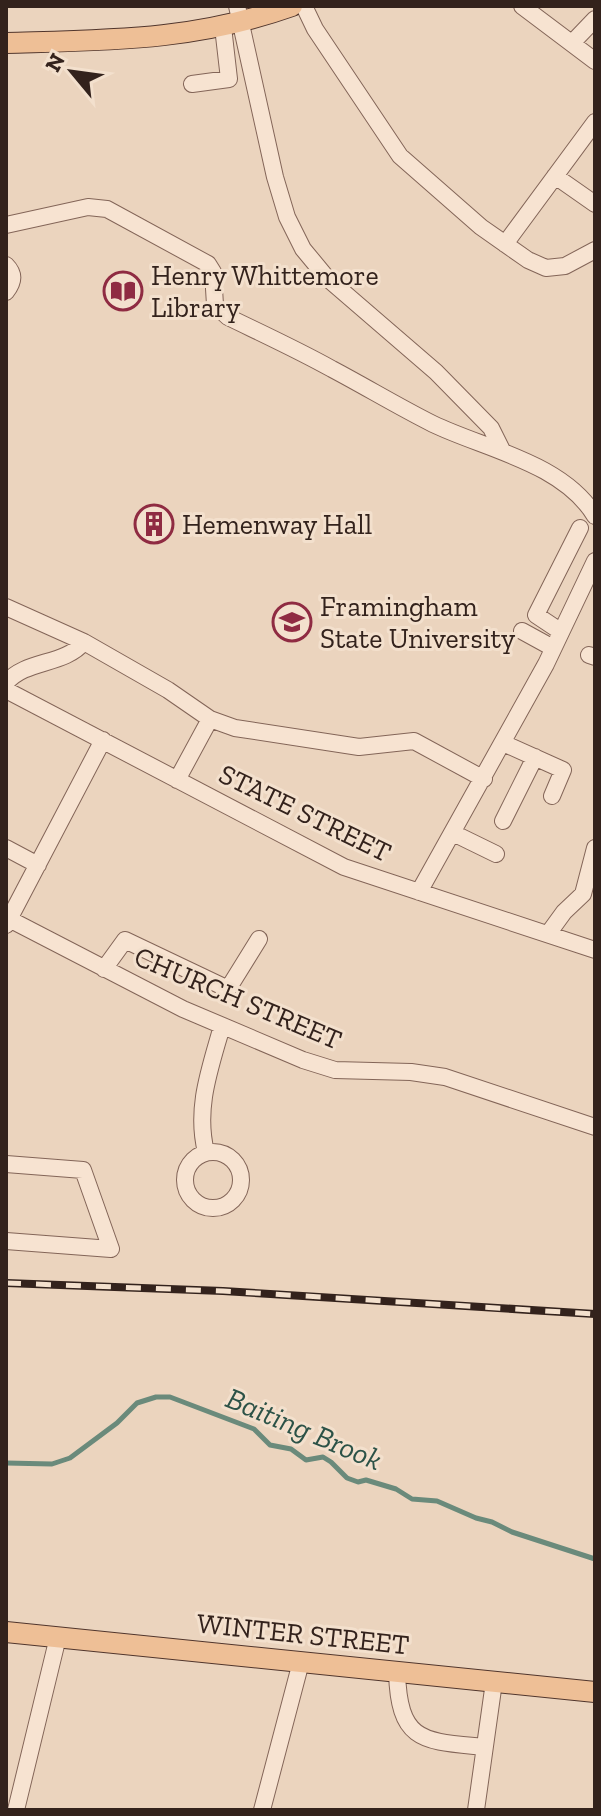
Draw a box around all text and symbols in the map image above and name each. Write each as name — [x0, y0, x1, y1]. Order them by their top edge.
north arrow — [32, 32, 112, 112]
text: N — [39, 48, 71, 76]
place label: Henry Whittemore Library — [151, 259, 379, 324]
library icon: Henry Whittemore Library — [102, 270, 144, 312]
building icon: Hemenway Hall — [133, 503, 175, 545]
place label: Hemenway Hall — [182, 508, 372, 541]
place label: Framingham State University — [320, 590, 516, 655]
school or university icon: Framingham State University — [271, 601, 313, 643]
street label: STATE STREET — [214, 757, 396, 869]
street label: CHURCH STREET — [129, 939, 347, 1057]
water label: Baiting Brook — [221, 1380, 387, 1478]
street label: WINTER STREET — [195, 1606, 411, 1662]

